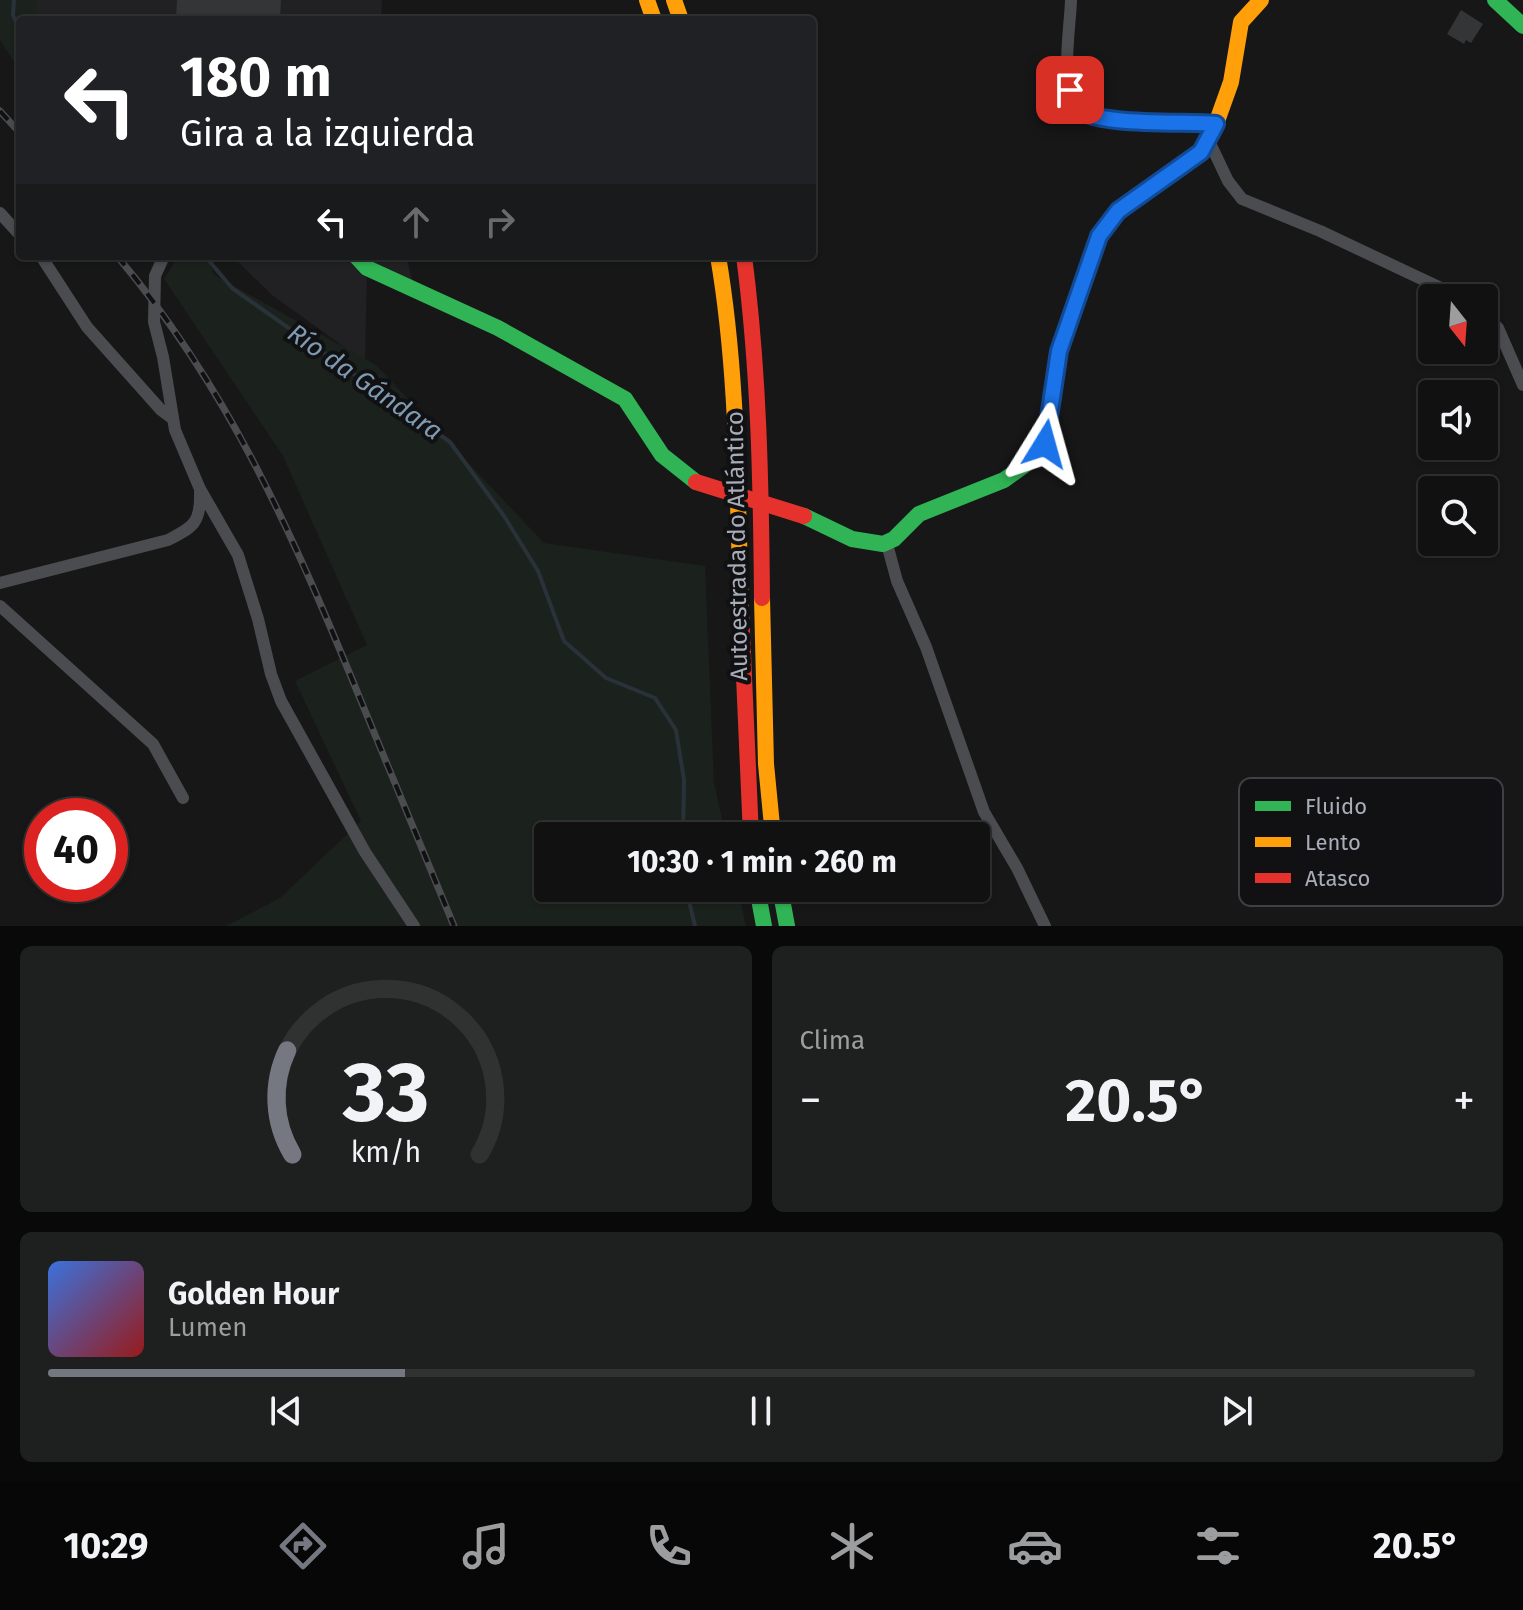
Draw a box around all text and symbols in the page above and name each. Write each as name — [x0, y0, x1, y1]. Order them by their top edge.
text: 180 m — [180, 44, 332, 111]
icon: left — [48, 48, 152, 152]
pin — [1036, 56, 1104, 124]
icon: arrive — [1048, 68, 1092, 112]
text: Gira a la izquierda — [180, 112, 475, 156]
icon: left — [310, 200, 354, 244]
icon: ahead — [394, 200, 438, 244]
icon: right — [478, 200, 522, 244]
north arrow — [1418, 284, 1498, 364]
map controls — [1418, 284, 1498, 556]
water label: Río da Gándara — [282, 317, 448, 447]
button: sound — [1418, 380, 1498, 460]
position arrow — [1003, 402, 1087, 486]
street label: Autoestrada do Atlántico — [721, 411, 753, 681]
button: search — [1418, 476, 1498, 556]
legend — [1239, 778, 1503, 906]
text: Fluido — [1305, 793, 1367, 820]
speed limit sign: 40 — [24, 798, 128, 902]
text: Lento — [1305, 829, 1361, 856]
text: 10:30 · 1 min · 260 m — [627, 844, 897, 880]
text: Atasco — [1305, 865, 1370, 892]
text: Clima — [800, 1025, 865, 1056]
text: 33 — [341, 1043, 429, 1143]
text: 20.5° — [1065, 1065, 1209, 1137]
text: − — [800, 1074, 822, 1127]
text: + — [1453, 1074, 1475, 1127]
text: km/h — [350, 1135, 421, 1170]
text: Golden Hour — [168, 1276, 339, 1312]
text: Lumen — [168, 1312, 247, 1343]
icon: previous — [264, 1389, 308, 1433]
icon: pause — [739, 1389, 783, 1433]
icon: next — [1215, 1389, 1259, 1433]
icon: directions — [275, 1518, 331, 1574]
icon: music — [458, 1518, 514, 1574]
icon: phone — [641, 1518, 697, 1574]
icon: climate — [824, 1518, 880, 1574]
icon: car — [1007, 1518, 1063, 1574]
icon: filters — [1190, 1518, 1246, 1574]
text: 10:29 — [63, 1524, 148, 1568]
text: 20.5° — [1373, 1524, 1459, 1568]

